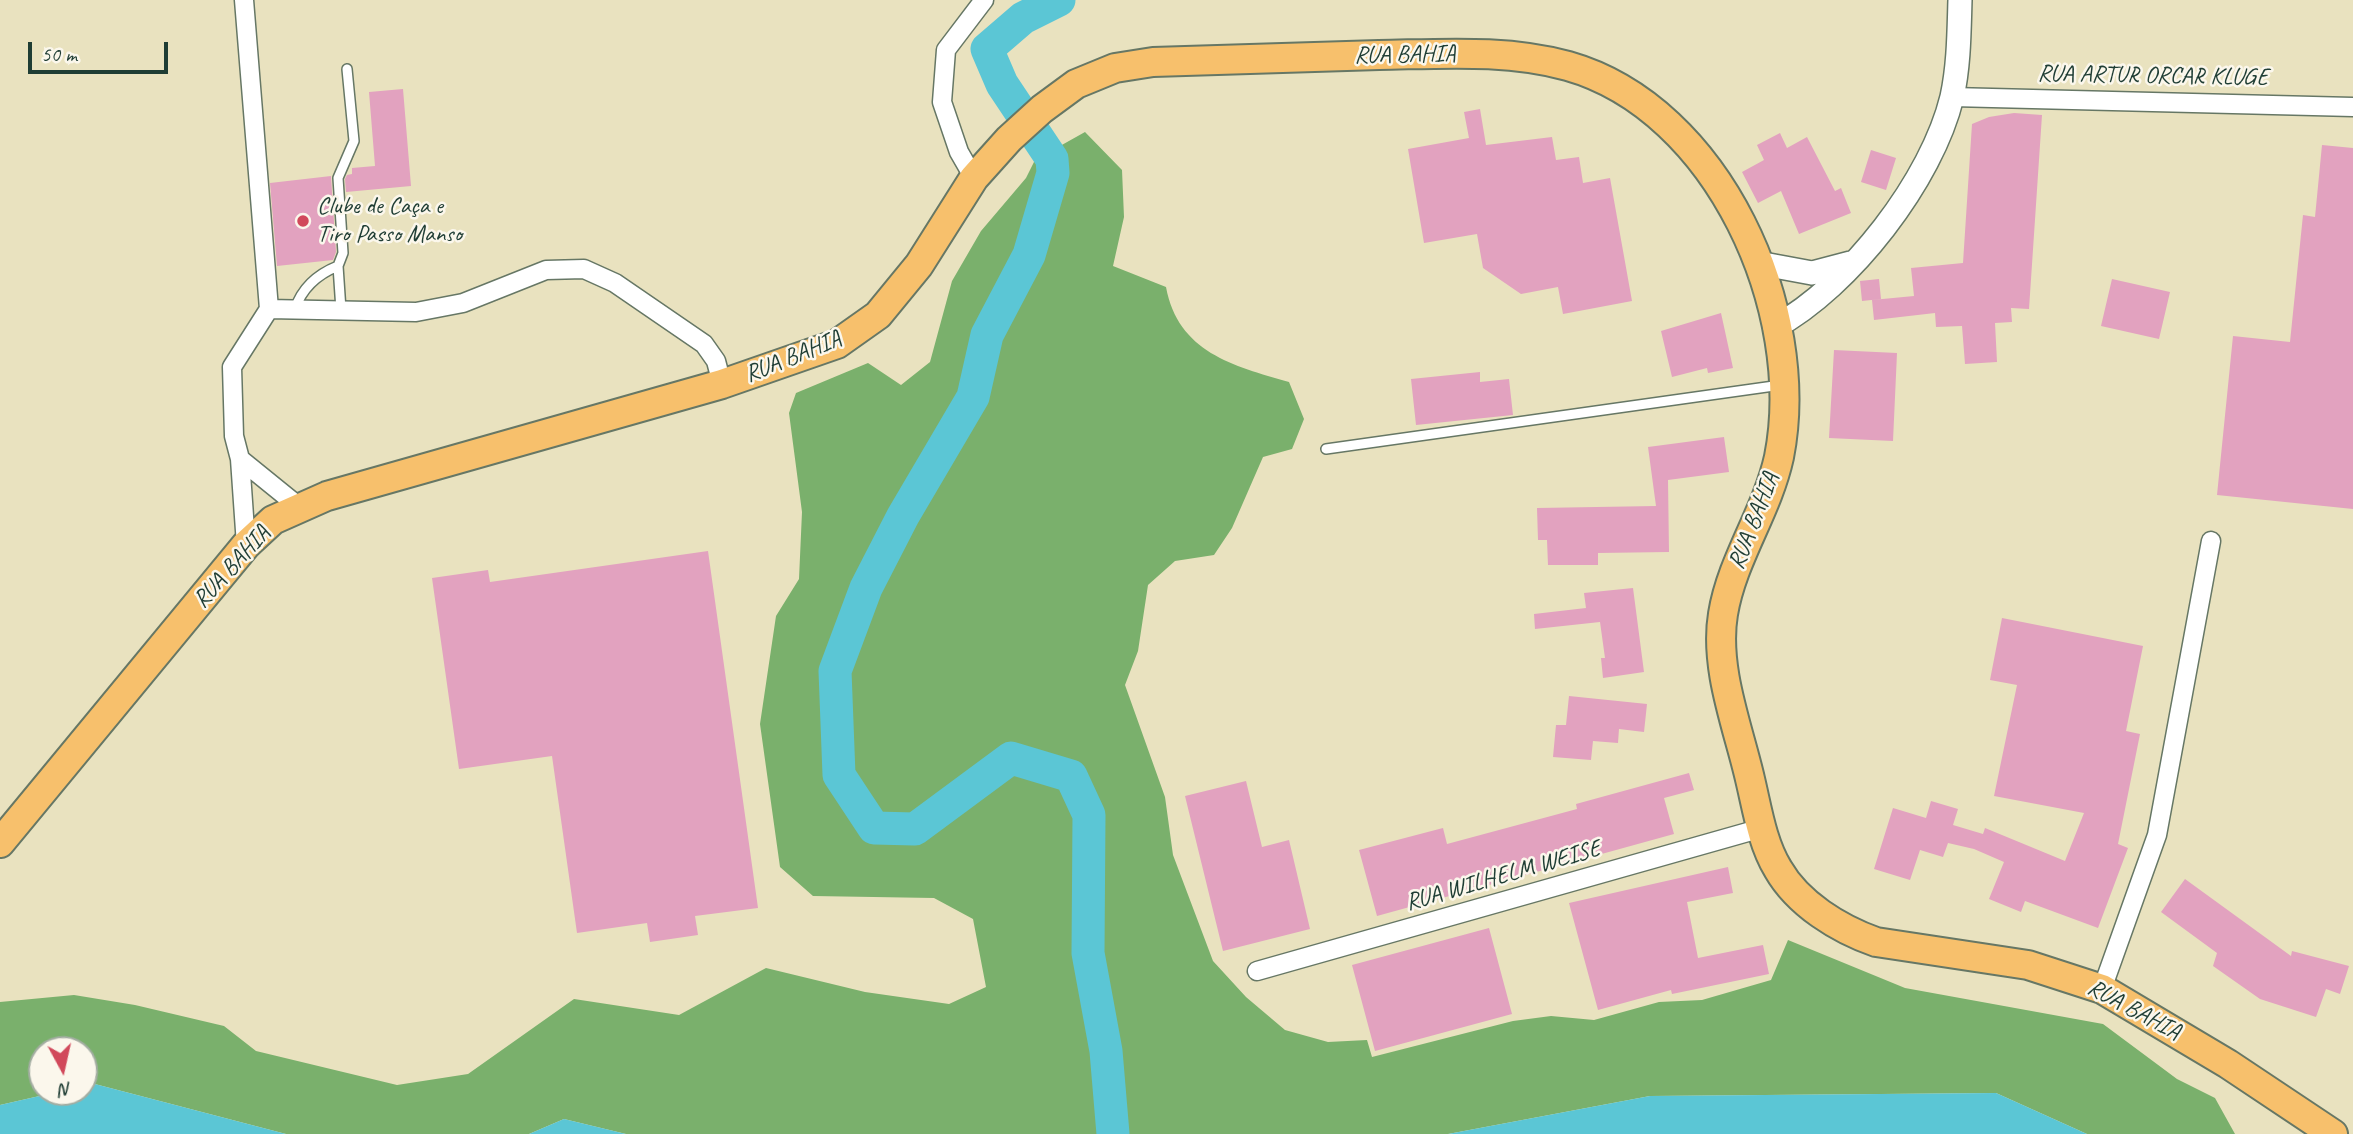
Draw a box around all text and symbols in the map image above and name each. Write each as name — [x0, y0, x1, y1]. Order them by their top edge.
scale bar — [32, 28, 172, 72]
street label: RUA BAHIA — [1354, 40, 1456, 70]
text: 50 m — [41, 41, 77, 67]
street label: RUA ARTUR ORCAR KLUGE — [2037, 60, 2269, 92]
place label: Clube de Caça e Tiro Passo Manso — [317, 193, 462, 249]
marker: Clube de Caça e Tiro Passo Manso — [295, 213, 311, 229]
street label: RUA BAHIA — [741, 325, 845, 389]
street label: RUA BAHIA — [1722, 469, 1786, 573]
street label: RUA BAHIA — [187, 520, 277, 614]
street label: RUA WILHELM WEISE — [1402, 834, 1604, 918]
street label: RUA BAHIA — [2083, 974, 2185, 1046]
north arrow — [28, 1036, 98, 1106]
text: N — [58, 1077, 73, 1103]

